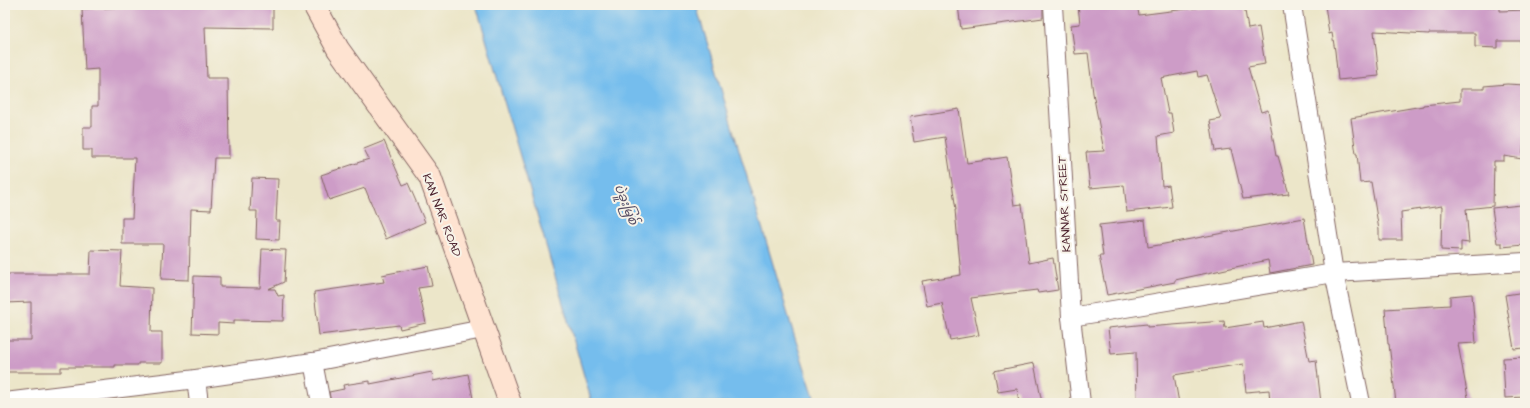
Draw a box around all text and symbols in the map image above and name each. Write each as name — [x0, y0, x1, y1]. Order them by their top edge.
street label: KANNAR STREET — [1053, 155, 1076, 253]
street label: KAN NAR ROAD — [418, 171, 465, 259]
water label: ပဲခူးမြစ် — [608, 181, 644, 230]

